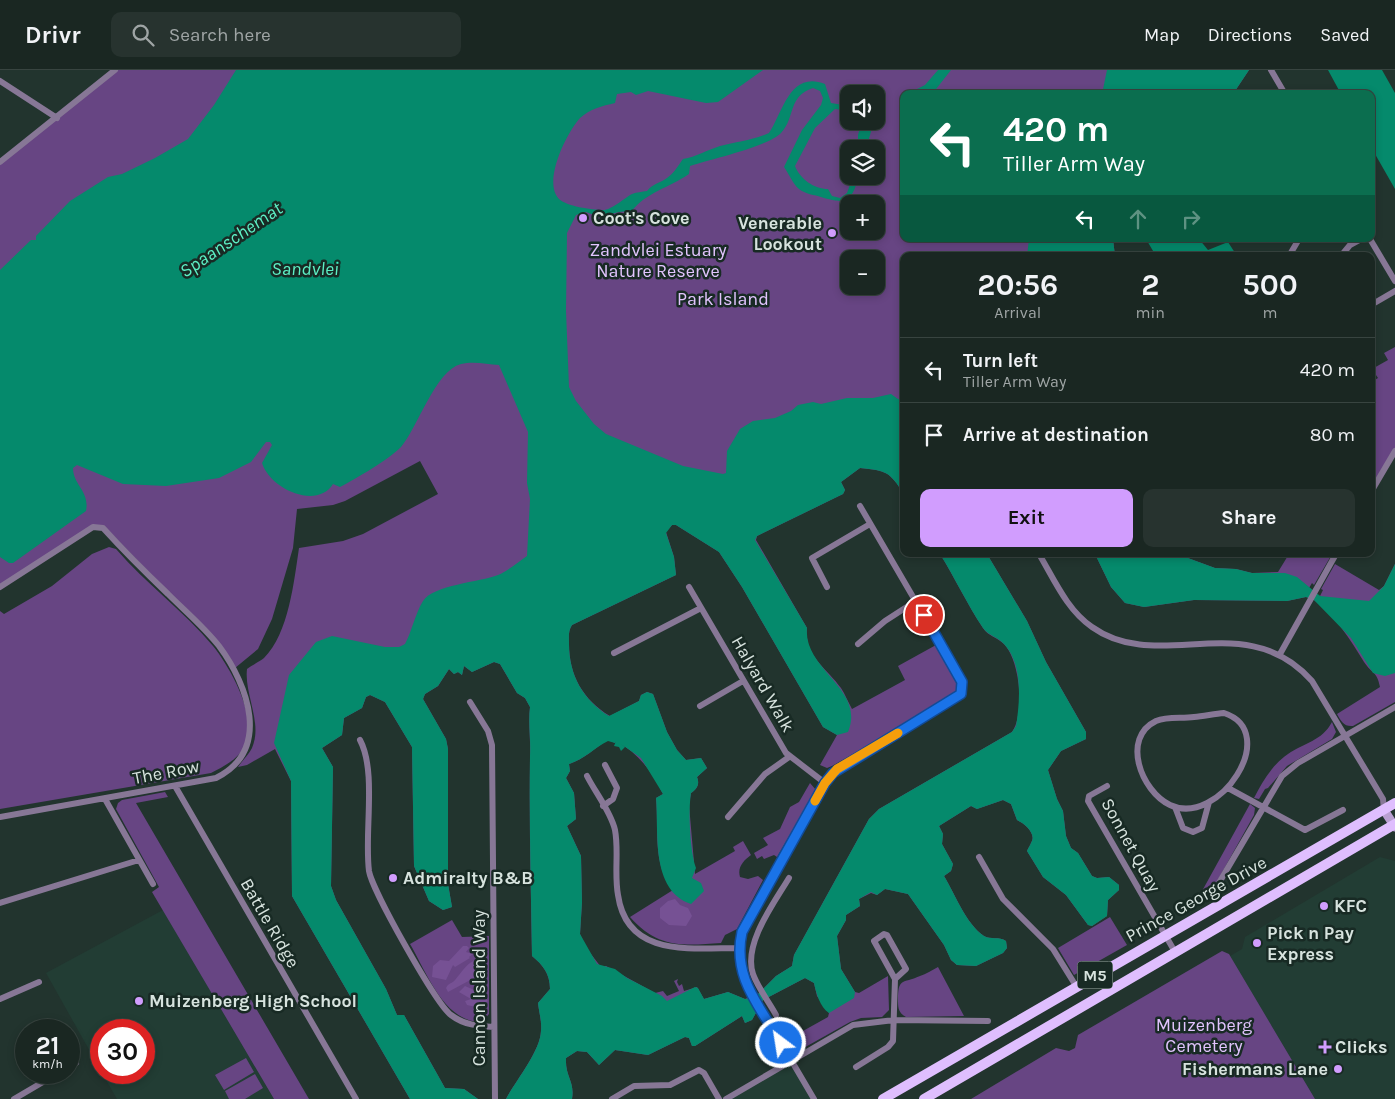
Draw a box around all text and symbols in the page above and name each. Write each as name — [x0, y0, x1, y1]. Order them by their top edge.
search box — [111, 12, 461, 57]
text: Drivr — [25, 21, 81, 49]
icon: search — [129, 21, 157, 49]
text: Search here — [169, 24, 271, 46]
text: Map — [1144, 24, 1180, 46]
text: Directions — [1208, 24, 1292, 46]
text: Saved — [1320, 24, 1370, 46]
map controls — [840, 85, 885, 295]
button: sound — [840, 85, 885, 130]
text: 420 m — [1003, 109, 1109, 150]
icon: left — [920, 110, 985, 175]
button: layers — [840, 140, 885, 185]
text: Tiller Arm Way — [1003, 151, 1145, 177]
button: + — [840, 195, 885, 240]
water label: Spaanschemat — [176, 197, 287, 282]
icon: left — [1071, 205, 1099, 233]
icon: ahead — [1124, 205, 1152, 233]
icon: right — [1177, 205, 1205, 233]
place label: Coot's Cove — [593, 207, 690, 229]
marker: Coot's Cove — [577, 212, 589, 224]
place label: Venerable Lookout — [738, 212, 822, 255]
marker: Venerable Lookout — [826, 227, 838, 239]
park label: Zandvlei Estuary Nature Reserve — [589, 239, 727, 282]
button: − — [840, 250, 885, 295]
water label: Sandvlei — [271, 258, 339, 280]
text: 20:56 — [977, 267, 1058, 303]
text: 2 — [1141, 267, 1159, 303]
text: 500 — [1242, 267, 1298, 303]
park label: Park Island — [677, 288, 769, 310]
text: Arrival — [994, 303, 1041, 322]
text: min — [1136, 303, 1165, 322]
text: m — [1262, 303, 1277, 322]
text: Turn left — [963, 350, 1038, 372]
icon: left — [920, 356, 948, 384]
text: 420 m — [1300, 359, 1355, 381]
text: Tiller Arm Way — [963, 372, 1066, 391]
icon: arrive — [920, 421, 948, 449]
text: Arrive at destination — [963, 424, 1149, 446]
text: 80 m — [1310, 424, 1355, 446]
button: Exit — [920, 489, 1133, 547]
button: Share — [1143, 489, 1355, 547]
pin — [903, 594, 945, 636]
icon: arrive — [910, 601, 938, 629]
street label: Halyard Walk — [727, 632, 799, 736]
street label: The Row — [131, 755, 201, 789]
street label: Sonnet Quay — [1096, 794, 1166, 896]
street label: Prince George Drive — [1122, 851, 1270, 947]
place label: Admiralty B&B — [403, 867, 533, 889]
marker: Admiralty B&B — [387, 872, 399, 884]
street label: Battle Ridge — [236, 874, 304, 972]
place label: KFC — [1334, 895, 1367, 917]
marker: KFC — [1318, 900, 1330, 912]
street label: Cannon Island Way — [468, 909, 490, 1066]
place label: Pick n Pay Express — [1267, 922, 1354, 965]
marker: Pick n Pay Express — [1251, 937, 1263, 949]
road number: M5 — [1078, 962, 1112, 988]
place label: Muizenberg High School — [149, 990, 357, 1012]
marker: Muizenberg High School — [133, 995, 145, 1007]
park label: Muizenberg Cemetery — [1156, 1014, 1252, 1057]
position arrow — [754, 1016, 806, 1068]
speed limit sign: 30 — [90, 1019, 155, 1084]
text: 21 — [35, 1031, 60, 1060]
place label: Clicks — [1335, 1036, 1387, 1058]
marker: Clicks — [1319, 1041, 1331, 1053]
text: km/h — [32, 1057, 63, 1071]
place label: Fishermans Lane — [1182, 1058, 1328, 1080]
marker: Fishermans Lane — [1332, 1063, 1344, 1075]

